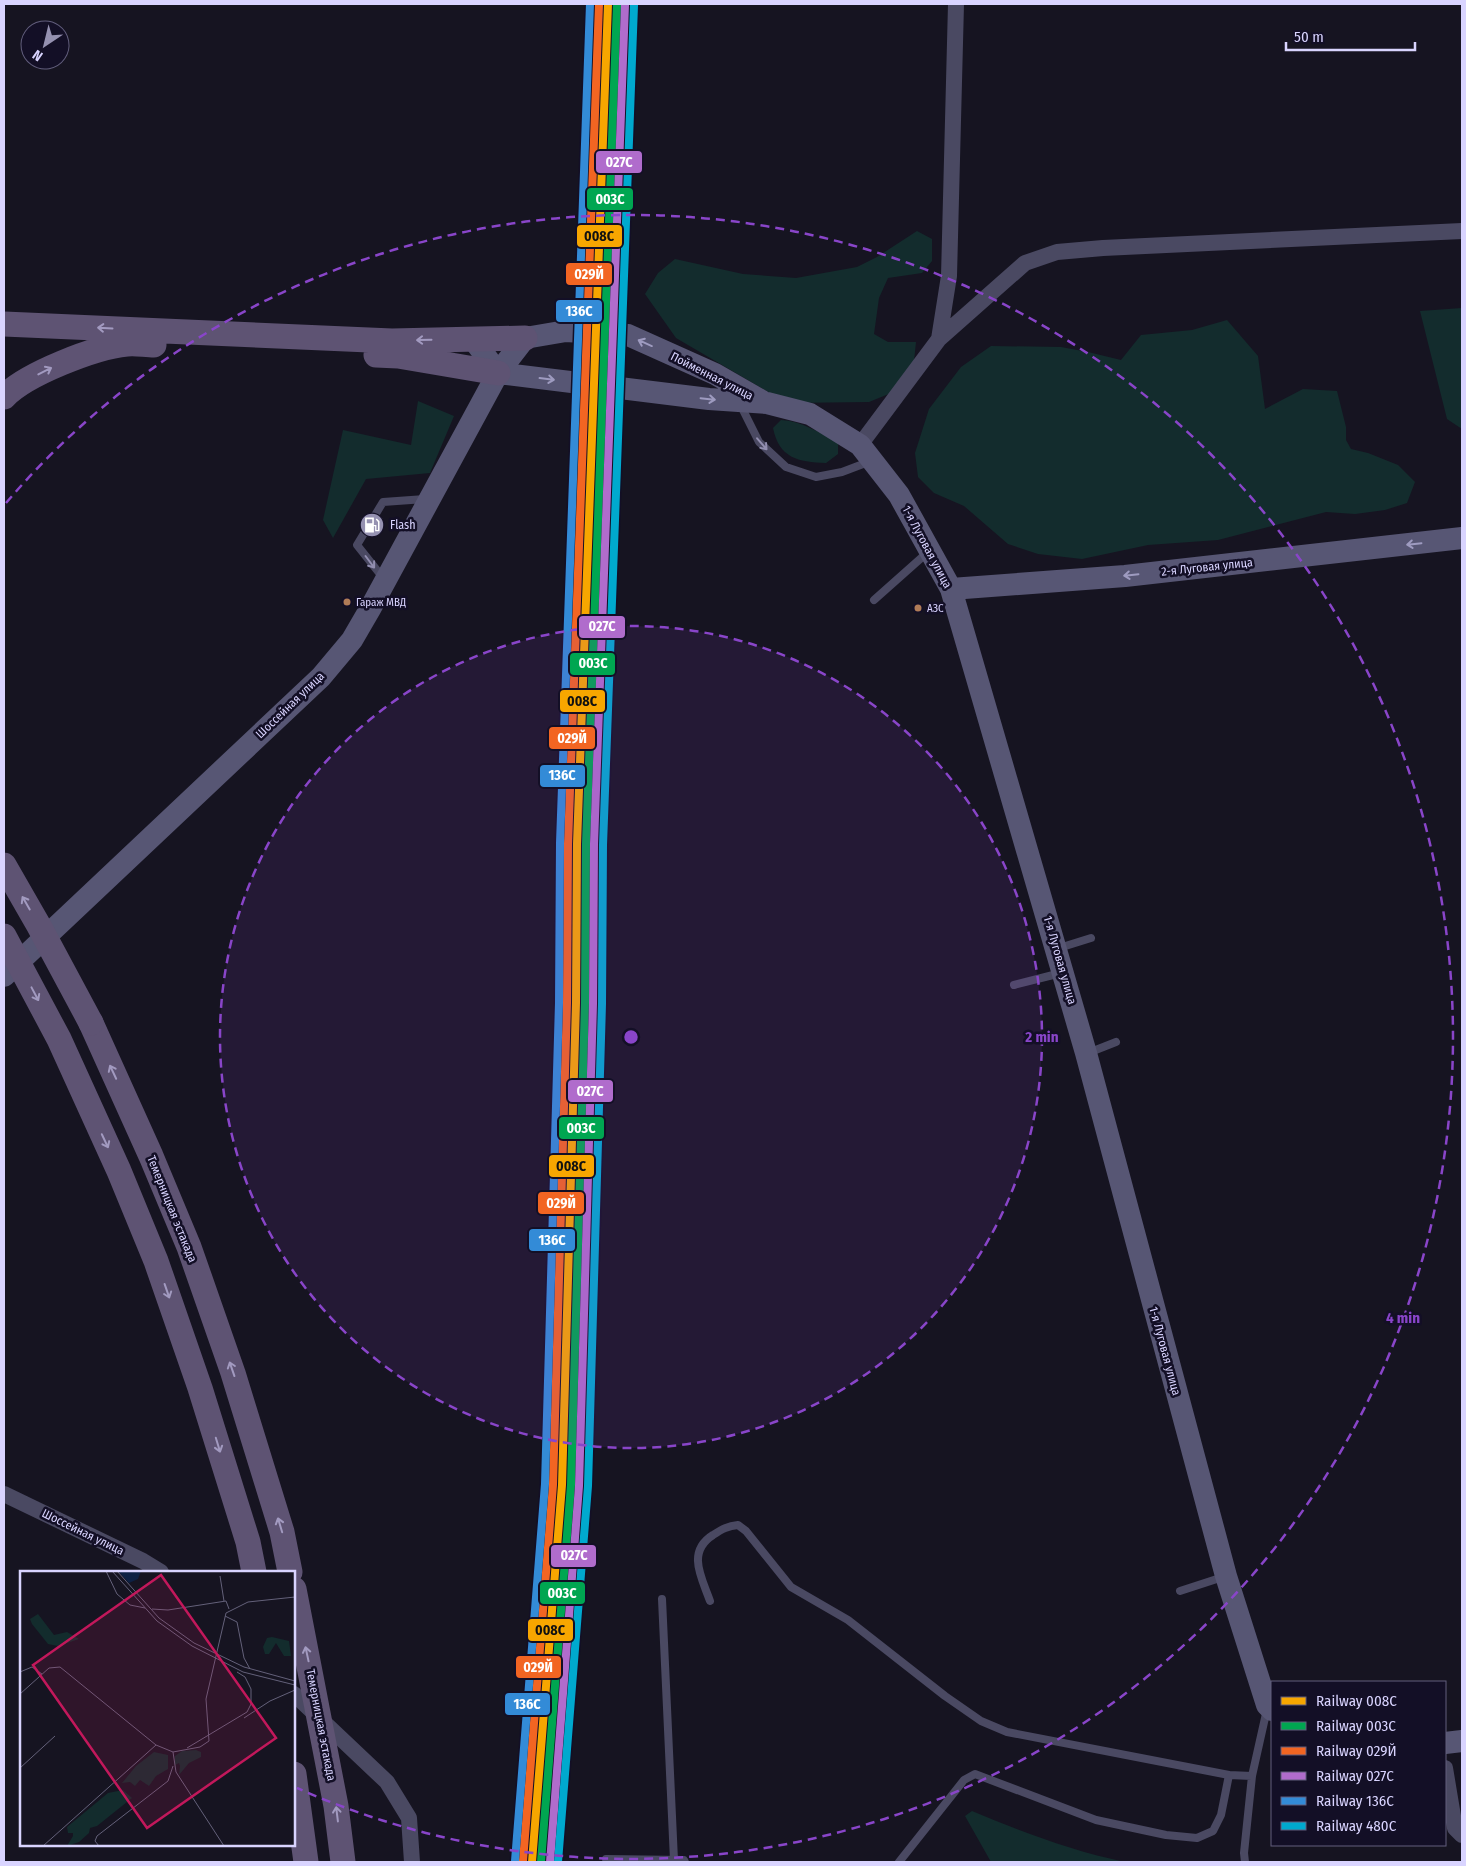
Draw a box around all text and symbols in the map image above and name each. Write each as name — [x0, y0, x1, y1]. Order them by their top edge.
north arrow — [20, 20, 70, 70]
scale bar — [1286, 20, 1415, 52]
text: 50 m — [1294, 28, 1324, 46]
text: N — [30, 46, 46, 65]
line badge: 027С — [595, 150, 643, 174]
text: 027С — [605, 154, 633, 171]
line badge: 003С — [586, 187, 634, 211]
text: 003С — [595, 191, 625, 208]
line badge: 008С — [576, 224, 623, 248]
text: 008С — [584, 228, 615, 245]
line badge: 029Й — [565, 262, 613, 286]
text: 029Й — [574, 265, 604, 283]
line badge: 136С — [555, 299, 603, 323]
text: 136С — [565, 303, 593, 320]
one-way arrow — [97, 323, 113, 332]
one-way arrow — [416, 335, 432, 345]
one-way arrow — [638, 338, 653, 347]
street label: Пойменная улица — [668, 349, 756, 403]
one-way arrow — [37, 366, 52, 375]
one-way arrow — [538, 374, 554, 384]
one-way arrow — [700, 394, 716, 404]
one-way arrow — [757, 437, 768, 450]
street label: 1-я Луговая улица — [899, 503, 955, 591]
fuel station icon: Flash — [359, 512, 385, 538]
place label: Flash — [390, 518, 416, 532]
one-way arrow — [1406, 539, 1422, 549]
one-way arrow — [365, 555, 376, 568]
street label: 2-я Луговая улица — [1161, 555, 1254, 579]
one-way arrow — [1123, 570, 1139, 580]
place label: Гараж МВД — [356, 596, 406, 609]
marker: Гараж МВД — [342, 597, 352, 607]
place label: АЗС — [927, 602, 944, 615]
marker: АЗС — [913, 603, 923, 613]
line badge: 027С — [578, 615, 626, 639]
text: 027С — [588, 618, 616, 635]
line badge: 003С — [569, 652, 616, 676]
text: 003С — [578, 655, 608, 672]
street label: Шоссейная улица — [253, 669, 327, 741]
line badge: 008С — [559, 689, 606, 713]
text: 008С — [567, 693, 598, 710]
line badge: 029Й — [548, 726, 596, 750]
text: 029Й — [557, 729, 587, 747]
line badge: 136С — [539, 764, 586, 788]
text: 136С — [548, 767, 576, 784]
one-way arrow — [21, 896, 31, 911]
street label: 1-я Луговая улица — [1041, 914, 1079, 1006]
one-way arrow — [30, 987, 40, 1002]
centre of rings — [622, 1028, 640, 1046]
text: 2 min — [1024, 1028, 1059, 1046]
one-way arrow — [108, 1065, 118, 1080]
line badge: 027С — [567, 1079, 614, 1103]
text: 027С — [576, 1083, 604, 1100]
line badge: 003С — [558, 1116, 605, 1140]
text: 003С — [566, 1120, 596, 1137]
one-way arrow — [101, 1133, 111, 1148]
street label: Темерницкая эстакада — [144, 1154, 200, 1264]
line badge: 008С — [548, 1154, 595, 1178]
text: 008С — [556, 1158, 587, 1175]
line badge: 029Й — [537, 1191, 585, 1215]
text: 029Й — [546, 1194, 576, 1212]
line badge: 136С — [528, 1228, 576, 1252]
text: 136С — [538, 1232, 566, 1249]
one-way arrow — [163, 1283, 172, 1299]
street label: 1-я Луговая улица — [1146, 1305, 1184, 1397]
text: 4 min — [1386, 1309, 1420, 1327]
one-way arrow — [227, 1362, 236, 1378]
one-way arrow — [214, 1437, 224, 1453]
street label: Шоссейная улица — [40, 1506, 126, 1558]
one-way arrow — [274, 1517, 284, 1533]
line badge: 027С — [550, 1544, 597, 1568]
text: 027С — [560, 1547, 588, 1564]
inset map — [20, 1571, 295, 1846]
line badge: 003С — [539, 1581, 586, 1605]
text: 003С — [547, 1585, 577, 1602]
line badge: 008С — [527, 1618, 574, 1642]
text: 008С — [535, 1622, 566, 1639]
one-way arrow — [302, 1647, 311, 1663]
line badge: 029Й — [515, 1655, 562, 1679]
text: 029Й — [523, 1658, 553, 1676]
street label: Темерницкая эстакада — [303, 1668, 339, 1782]
legend — [1271, 1681, 1446, 1846]
line badge: 136С — [504, 1692, 551, 1716]
text: Railway 008С — [1316, 1692, 1397, 1710]
text: 136С — [513, 1696, 541, 1713]
text: Railway 003С — [1316, 1717, 1396, 1735]
text: Railway 029Й — [1316, 1742, 1397, 1760]
text: Railway 027С — [1316, 1767, 1394, 1785]
text: Railway 136С — [1316, 1792, 1394, 1810]
one-way arrow — [332, 1806, 342, 1822]
text: Railway 480С — [1316, 1817, 1397, 1835]

